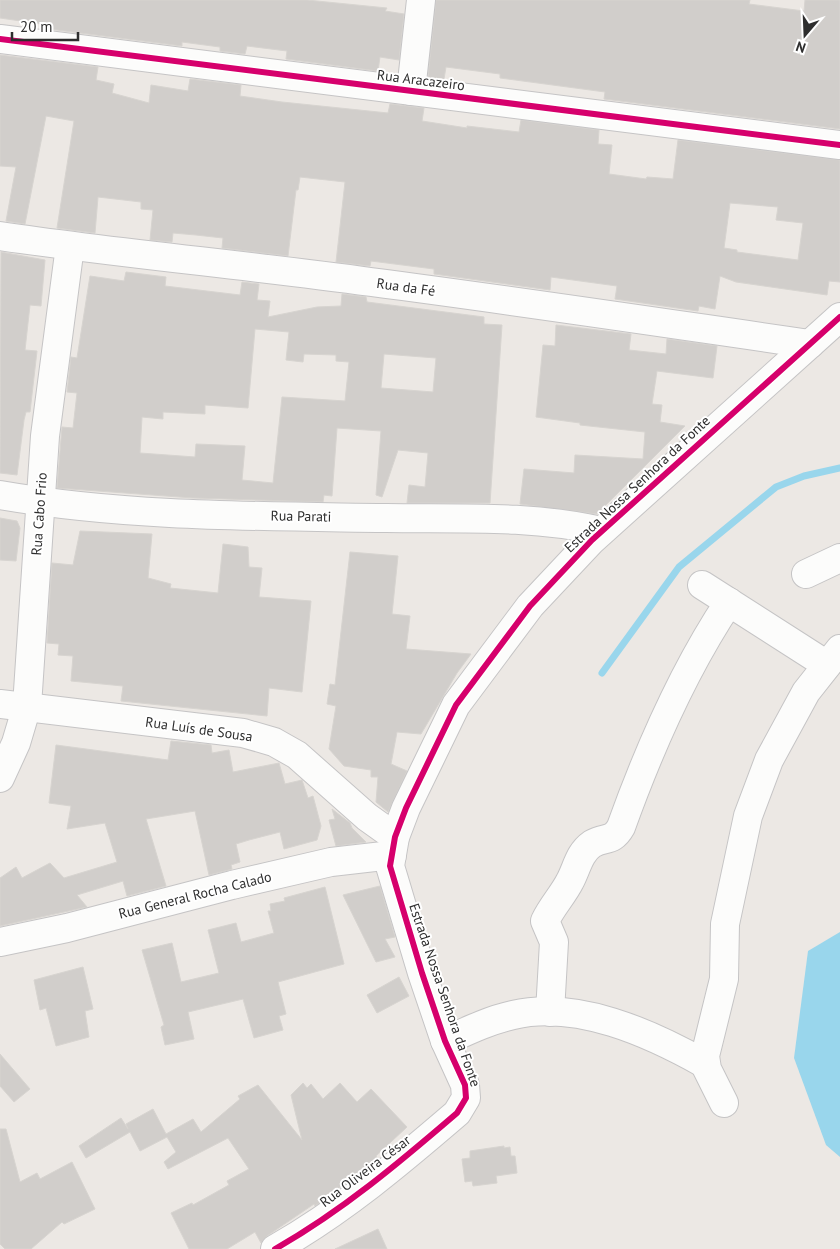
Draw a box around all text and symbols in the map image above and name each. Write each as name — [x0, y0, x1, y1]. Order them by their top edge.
scale bar — [12, 10, 79, 42]
north arrow — [780, 10, 830, 60]
text: 20 m — [20, 17, 53, 36]
text: N — [793, 37, 808, 57]
street label: Rua Aracazeiro — [376, 66, 466, 94]
street label: Rua da Fé — [376, 274, 436, 300]
street label: Estrada Nossa Senhora da Fonte — [560, 412, 714, 556]
street label: Rua Cabo Frio — [27, 472, 51, 556]
street label: Rua Parati — [270, 506, 332, 526]
street label: Rua Luís de Sousa — [144, 713, 254, 745]
street label: Rua General Rocha Calado — [117, 867, 273, 923]
street label: Estrada Nossa Senhora da Fonte — [405, 901, 485, 1089]
street label: Rua Oliveira César — [316, 1131, 414, 1211]

